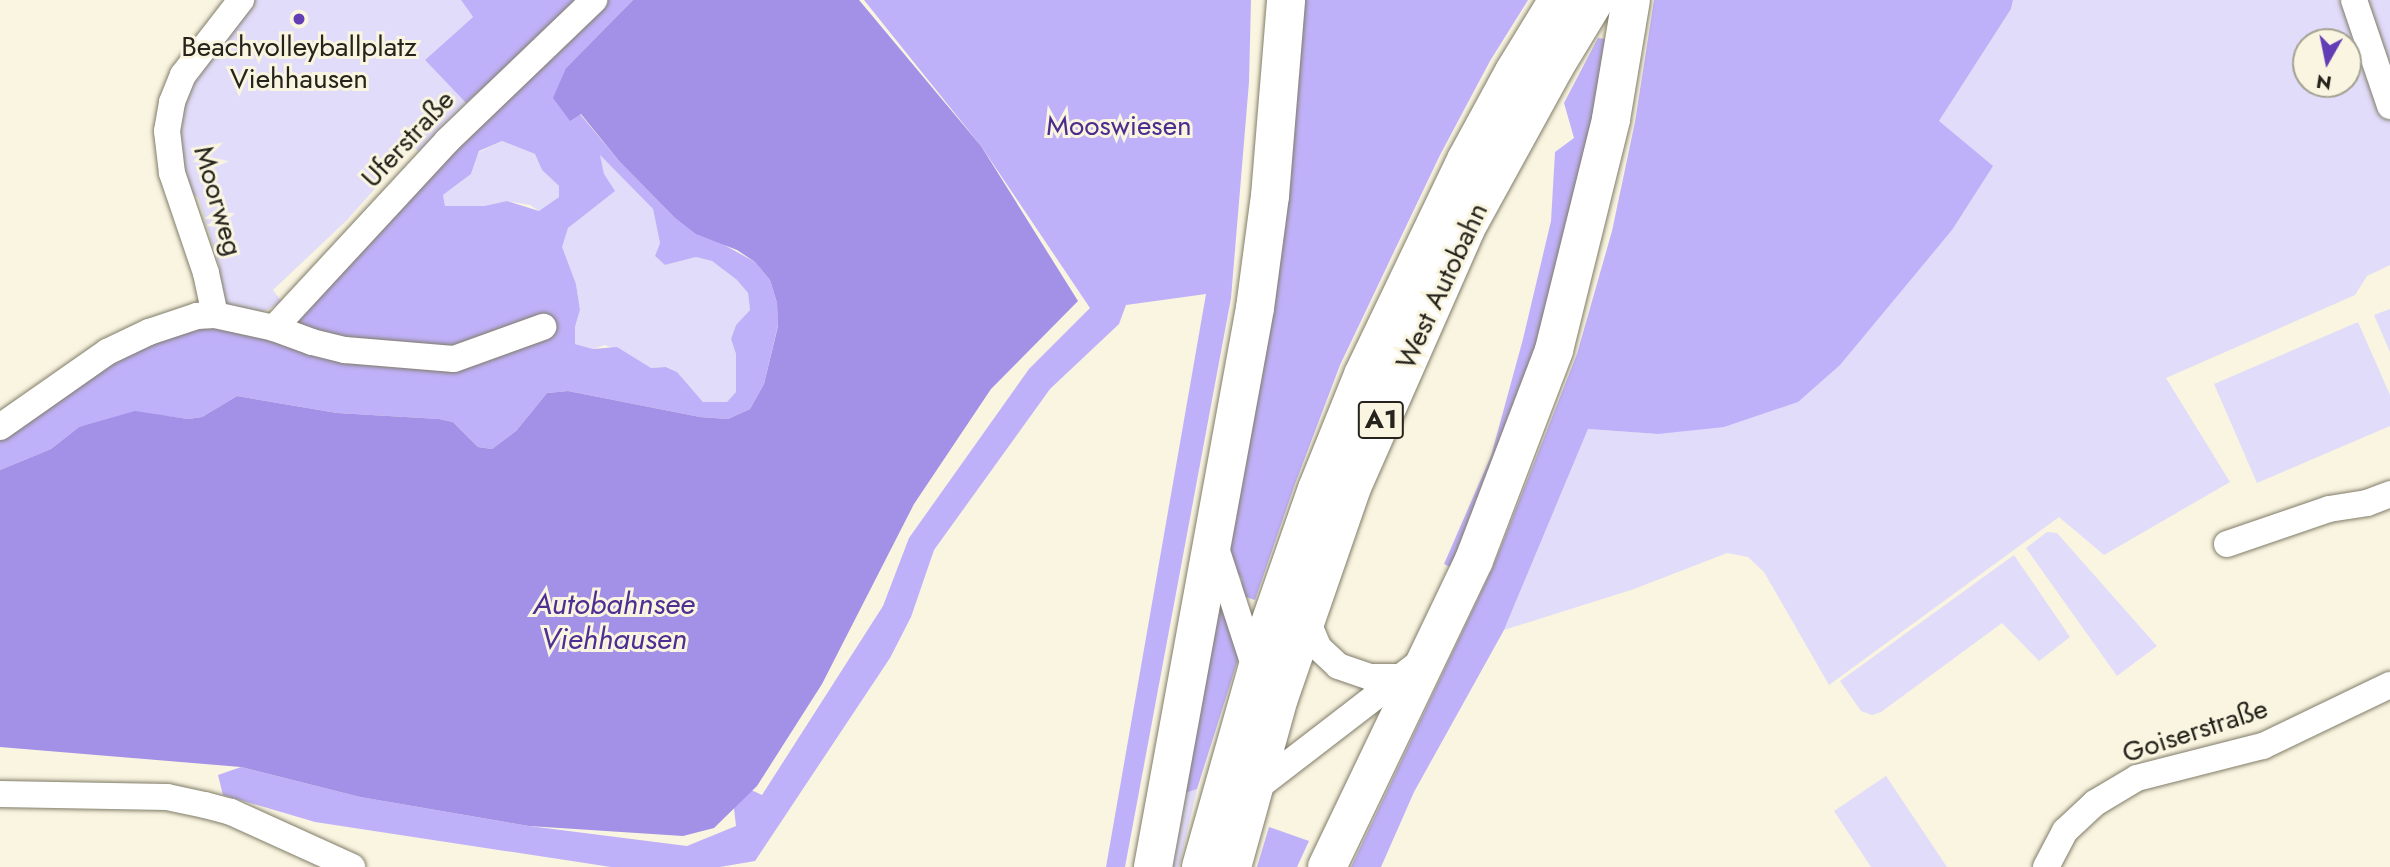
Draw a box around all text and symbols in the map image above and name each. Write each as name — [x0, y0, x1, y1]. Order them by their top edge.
marker: Beachvolleyballplatz Viehhausen — [291, 11, 307, 27]
north arrow — [2292, 28, 2362, 98]
place label: Beachvolleyballplatz Viehhausen — [181, 30, 417, 96]
text: N — [2314, 68, 2334, 97]
street label: Uferstraße — [354, 83, 462, 195]
park label: Mooswiesen — [1046, 109, 1192, 143]
street label: Moorweg — [186, 142, 250, 260]
street label: West Autobahn — [1389, 197, 1495, 375]
road number: A1 — [1356, 398, 1406, 442]
water label: Autobahnsee Viehhausen — [533, 586, 695, 656]
street label: Goiserstraße — [2118, 692, 2272, 770]

